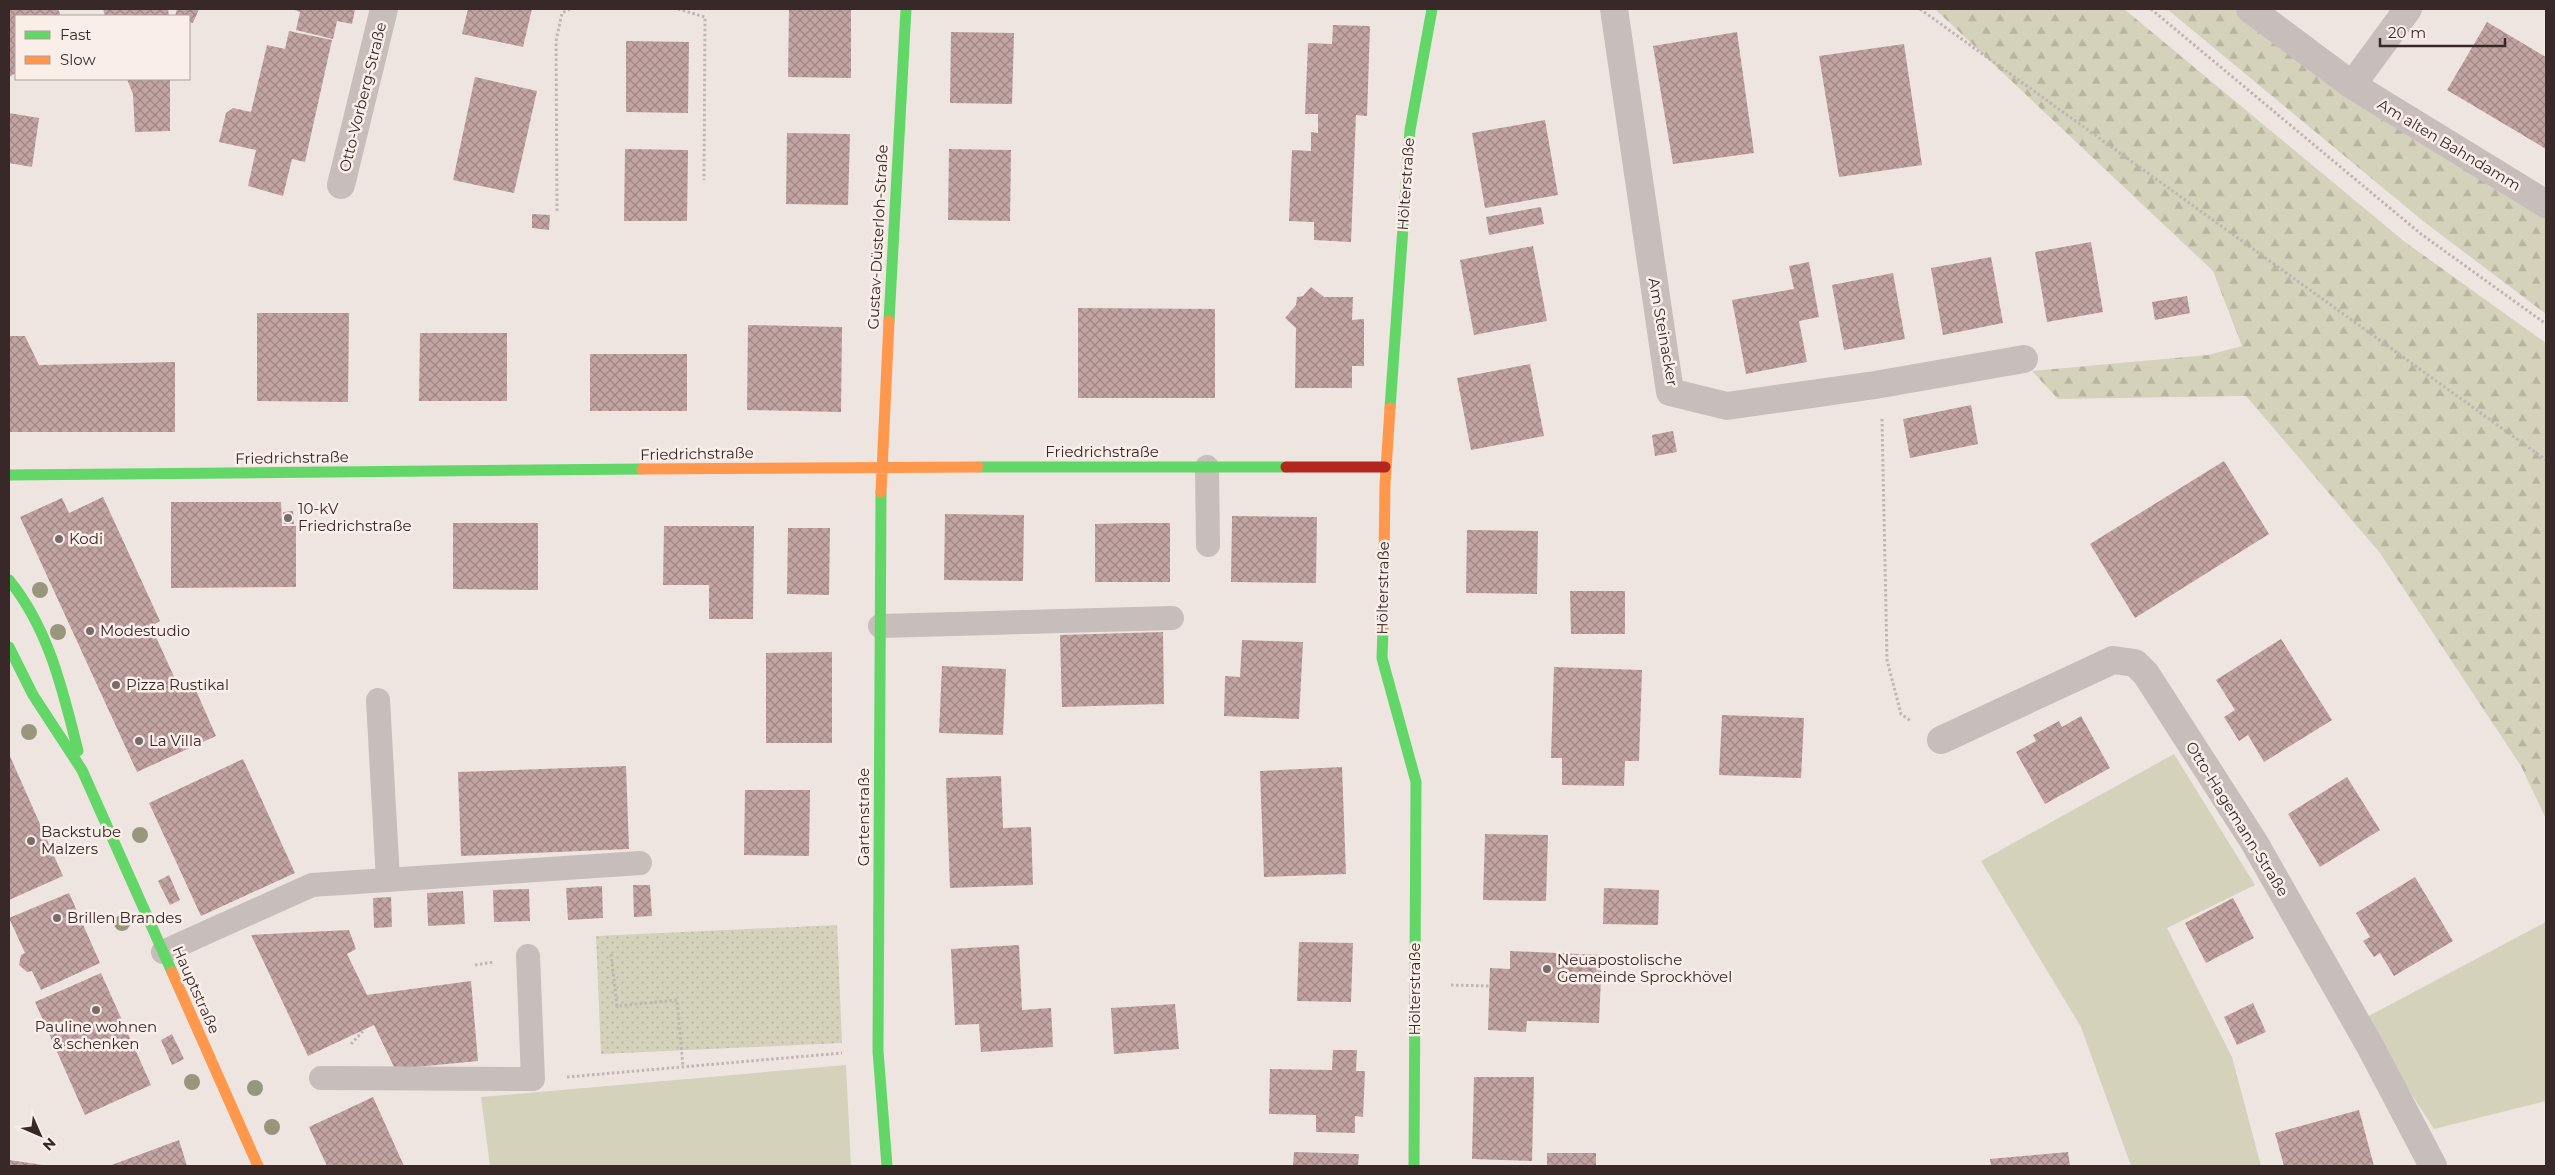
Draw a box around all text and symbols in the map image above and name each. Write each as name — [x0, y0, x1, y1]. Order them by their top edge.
legend — [15, 15, 190, 80]
scale bar — [2380, 15, 2505, 47]
street label: Otto-Vorberg-Straße — [335, 20, 390, 174]
text: 20 m — [2388, 23, 2426, 42]
text: Fast — [60, 25, 91, 44]
text: Slow — [60, 50, 96, 69]
street label: Am alten Bahndamm — [2374, 94, 2524, 195]
street label: Hölterstraße — [1393, 137, 1418, 231]
street label: Gustav-Düsterloh-Straße — [863, 144, 892, 330]
street label: Am Steinacker — [1645, 276, 1682, 388]
street label: Friedrichstraße — [1045, 442, 1159, 461]
street label: Friedrichstraße — [640, 443, 754, 464]
street label: Friedrichstraße — [235, 447, 349, 468]
place label: 10-kV Friedrichstraße — [298, 499, 412, 535]
marker: 10-kV Friedrichstraße — [282, 512, 294, 524]
place label: Kodi — [69, 529, 103, 548]
marker: Kodi — [53, 533, 65, 545]
street label: Hölterstraße — [1372, 541, 1393, 635]
place label: Modestudio — [100, 621, 190, 640]
marker: Modestudio — [84, 625, 96, 637]
place label: Pizza Rustikal — [126, 675, 229, 694]
marker: Pizza Rustikal — [110, 679, 122, 691]
place label: La Villa — [149, 731, 202, 750]
marker: La Villa — [133, 735, 145, 747]
street label: Otto-Hagemann-Straße — [2182, 738, 2293, 900]
street label: Gartenstraße — [854, 768, 873, 866]
place label: Backstube Malzers — [41, 822, 121, 858]
marker: Backstube Malzers — [25, 835, 37, 847]
place label: Brillen Brandes — [67, 908, 182, 927]
marker: Brillen Brandes — [51, 912, 63, 924]
street label: Hölterstraße — [1405, 942, 1424, 1036]
street label: Hauptstraße — [169, 943, 224, 1037]
place label: Neuapostolische Gemeinde Sprockhövel — [1557, 950, 1732, 986]
marker: Neuapostolische Gemeinde Sprockhövel — [1541, 963, 1553, 975]
marker: Pauline wohnen & schenken — [90, 1004, 102, 1016]
place label: Pauline wohnen & schenken — [35, 1017, 157, 1053]
north arrow — [15, 1110, 65, 1160]
text: N — [39, 1134, 60, 1155]

